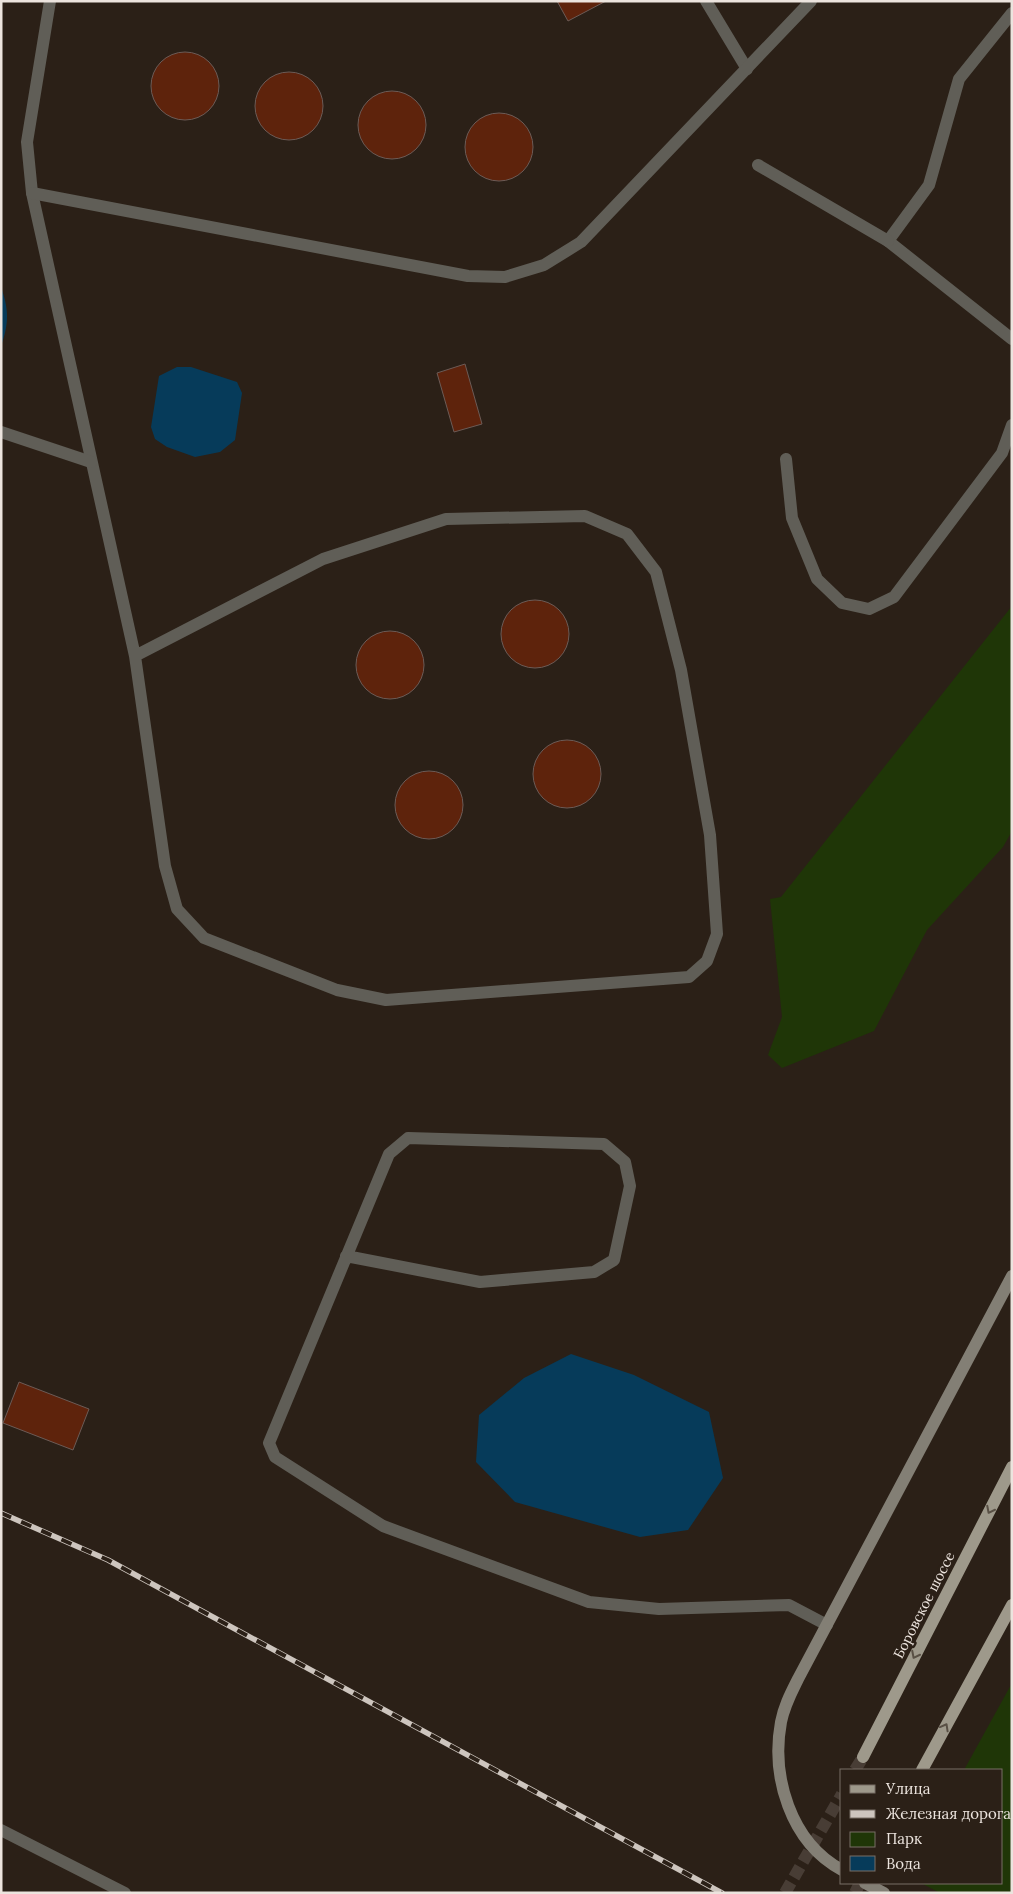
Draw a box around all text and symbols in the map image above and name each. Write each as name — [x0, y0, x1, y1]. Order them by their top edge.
one-way arrow — [986, 1505, 996, 1514]
street label: Боровское шоссе — [889, 1548, 959, 1661]
one-way arrow — [911, 1649, 921, 1658]
one-way arrow — [939, 1724, 949, 1733]
legend — [840, 1769, 1003, 1884]
text: Улица — [885, 1779, 931, 1798]
text: Железная дорога — [886, 1804, 1011, 1823]
text: Парк — [886, 1829, 922, 1848]
text: Вода — [886, 1854, 921, 1873]

